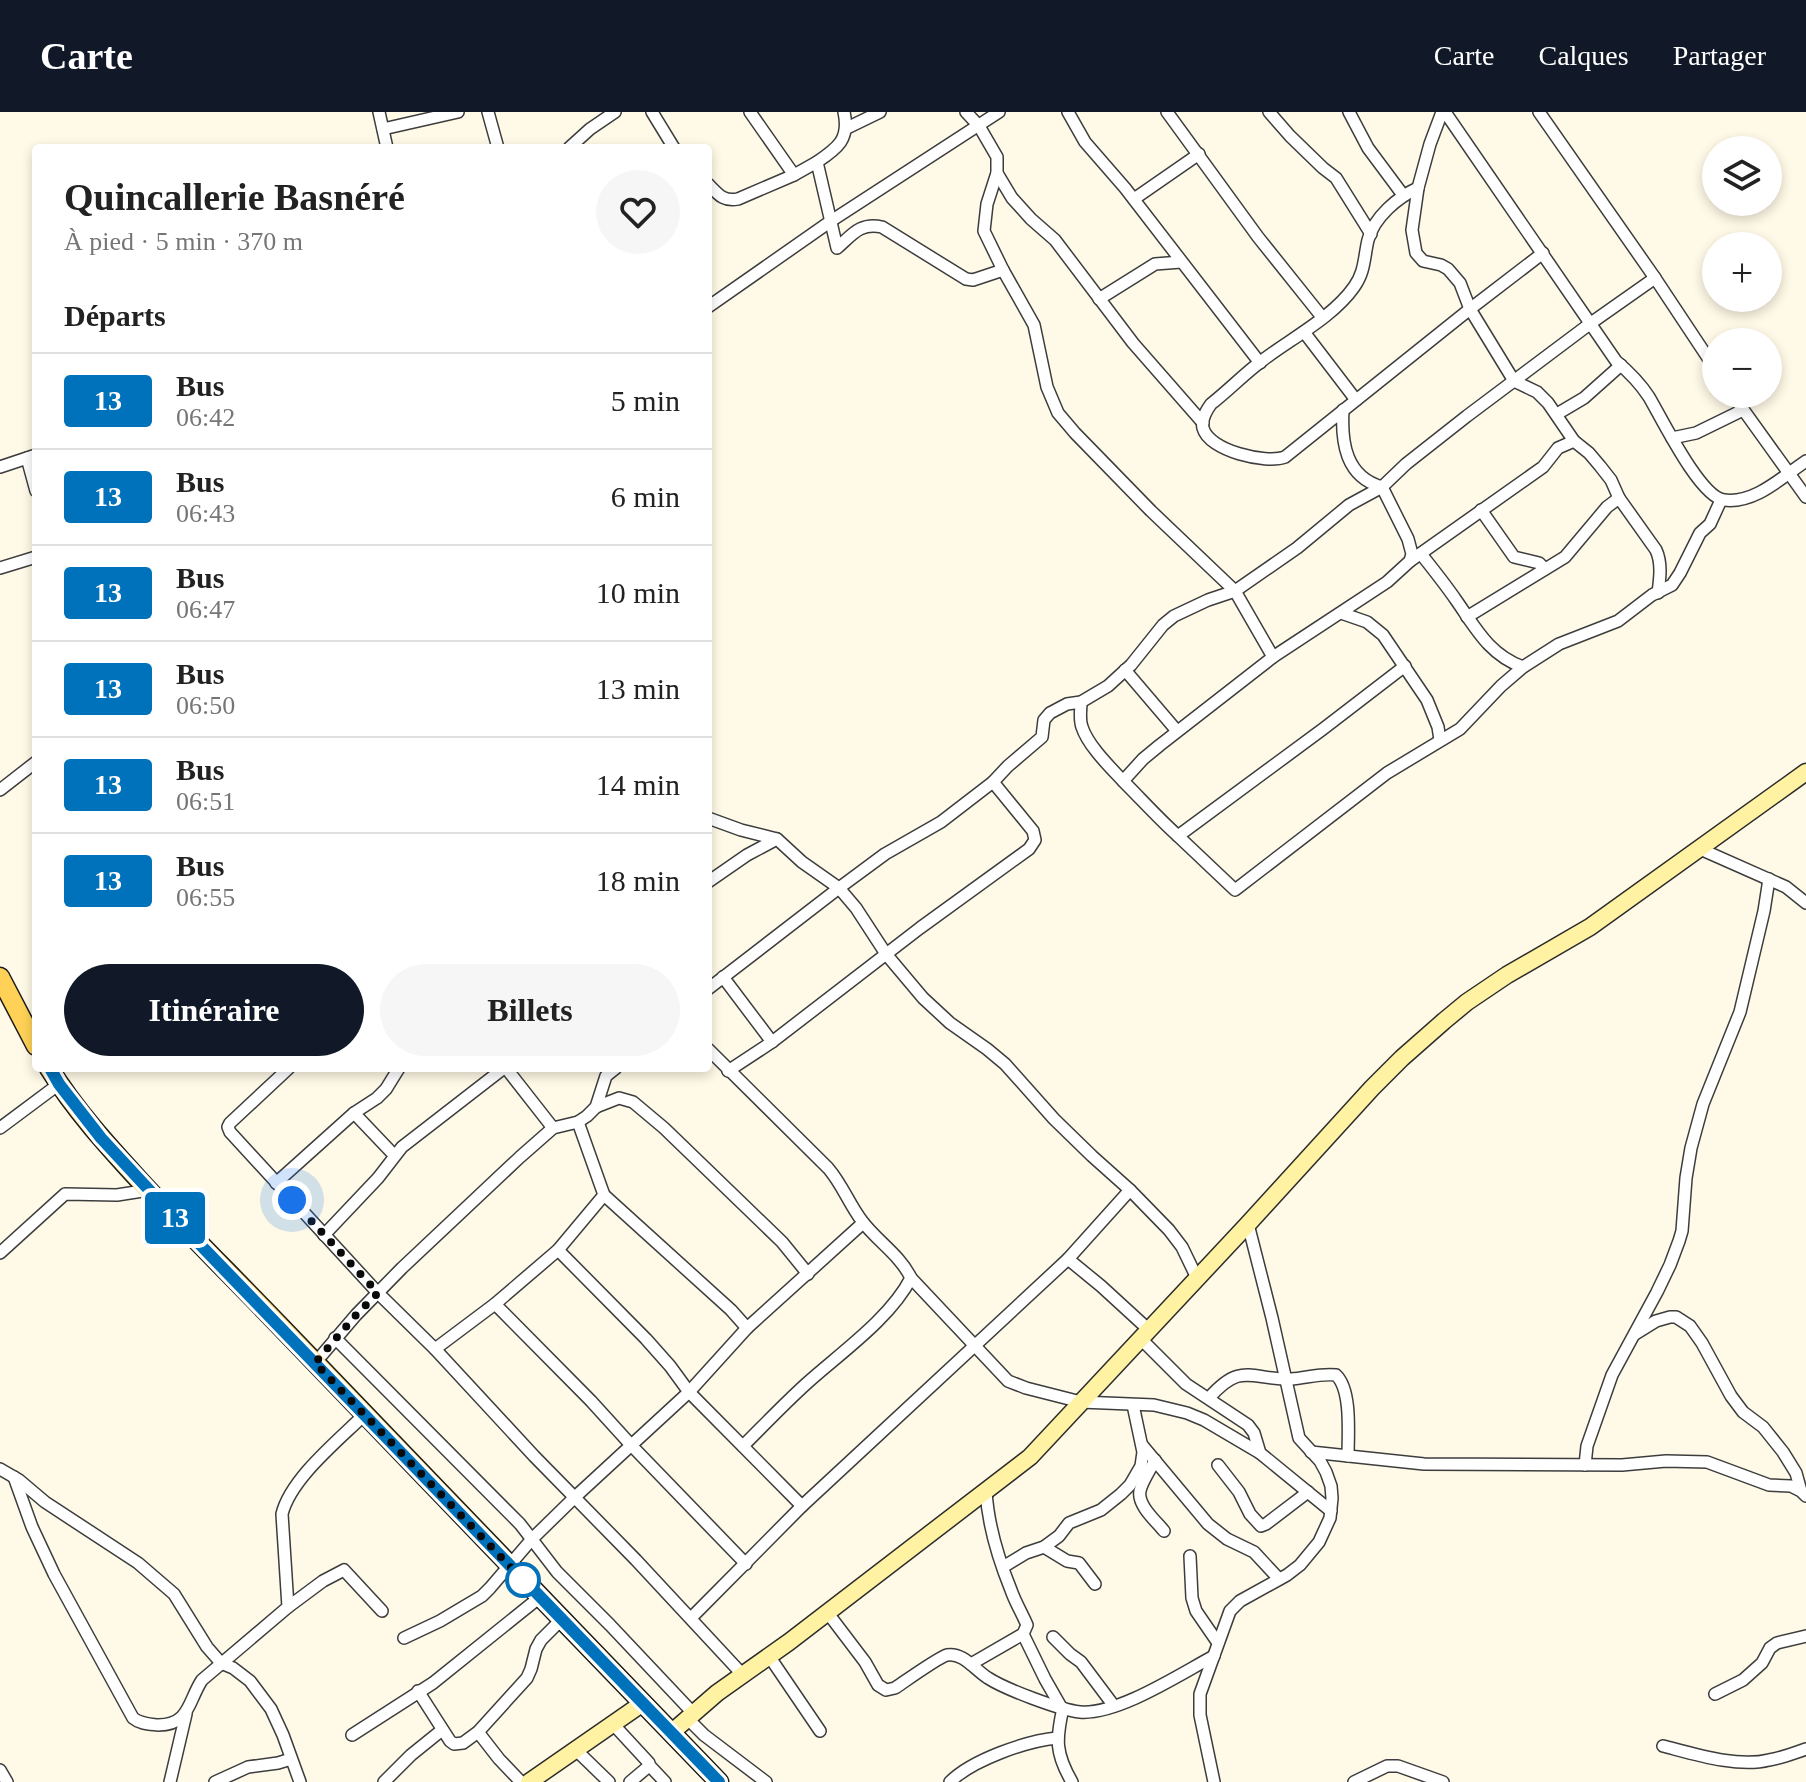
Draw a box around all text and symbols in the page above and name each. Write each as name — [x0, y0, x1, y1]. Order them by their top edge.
text: Carte — [40, 35, 133, 77]
text: Carte — [1434, 40, 1494, 71]
text: Calques — [1538, 40, 1629, 71]
text: Partager — [1673, 40, 1766, 71]
map controls — [1702, 136, 1782, 408]
button: layers — [1702, 136, 1782, 216]
button: heart — [596, 170, 680, 254]
text: Quincallerie Basnéré — [64, 176, 405, 218]
text: À pied · 5 min · 370 m — [64, 227, 303, 256]
button: + — [1702, 232, 1782, 312]
text: Départs — [64, 299, 166, 332]
button: − — [1702, 328, 1782, 408]
text: Bus — [176, 369, 224, 402]
text: 5 min — [611, 384, 680, 417]
text: 13 — [94, 385, 122, 416]
text: 06:42 — [176, 403, 235, 432]
text: Bus — [176, 465, 224, 498]
text: 6 min — [611, 480, 680, 513]
text: 13 — [94, 481, 122, 512]
text: 06:43 — [176, 499, 235, 528]
text: Bus — [176, 561, 224, 594]
text: 10 min — [596, 576, 680, 609]
text: 13 — [94, 577, 122, 608]
text: 06:47 — [176, 595, 235, 624]
text: Bus — [176, 657, 224, 690]
text: 13 min — [596, 672, 680, 705]
text: 13 — [94, 673, 122, 704]
text: 06:50 — [176, 691, 235, 720]
text: Bus — [176, 753, 224, 786]
text: 14 min — [596, 768, 680, 801]
text: 13 — [94, 769, 122, 800]
text: 06:51 — [176, 787, 235, 816]
text: Bus — [176, 849, 224, 882]
text: 18 min — [596, 864, 680, 897]
text: 13 — [94, 865, 122, 896]
text: 06:55 — [176, 883, 235, 912]
button: Itinéraire — [64, 964, 364, 1056]
button: Billets — [380, 964, 680, 1056]
your location — [272, 1180, 312, 1220]
line badge: 13 — [139, 1192, 211, 1244]
text: 13 — [161, 1202, 189, 1233]
unlabelled marker — [506, 1563, 540, 1597]

